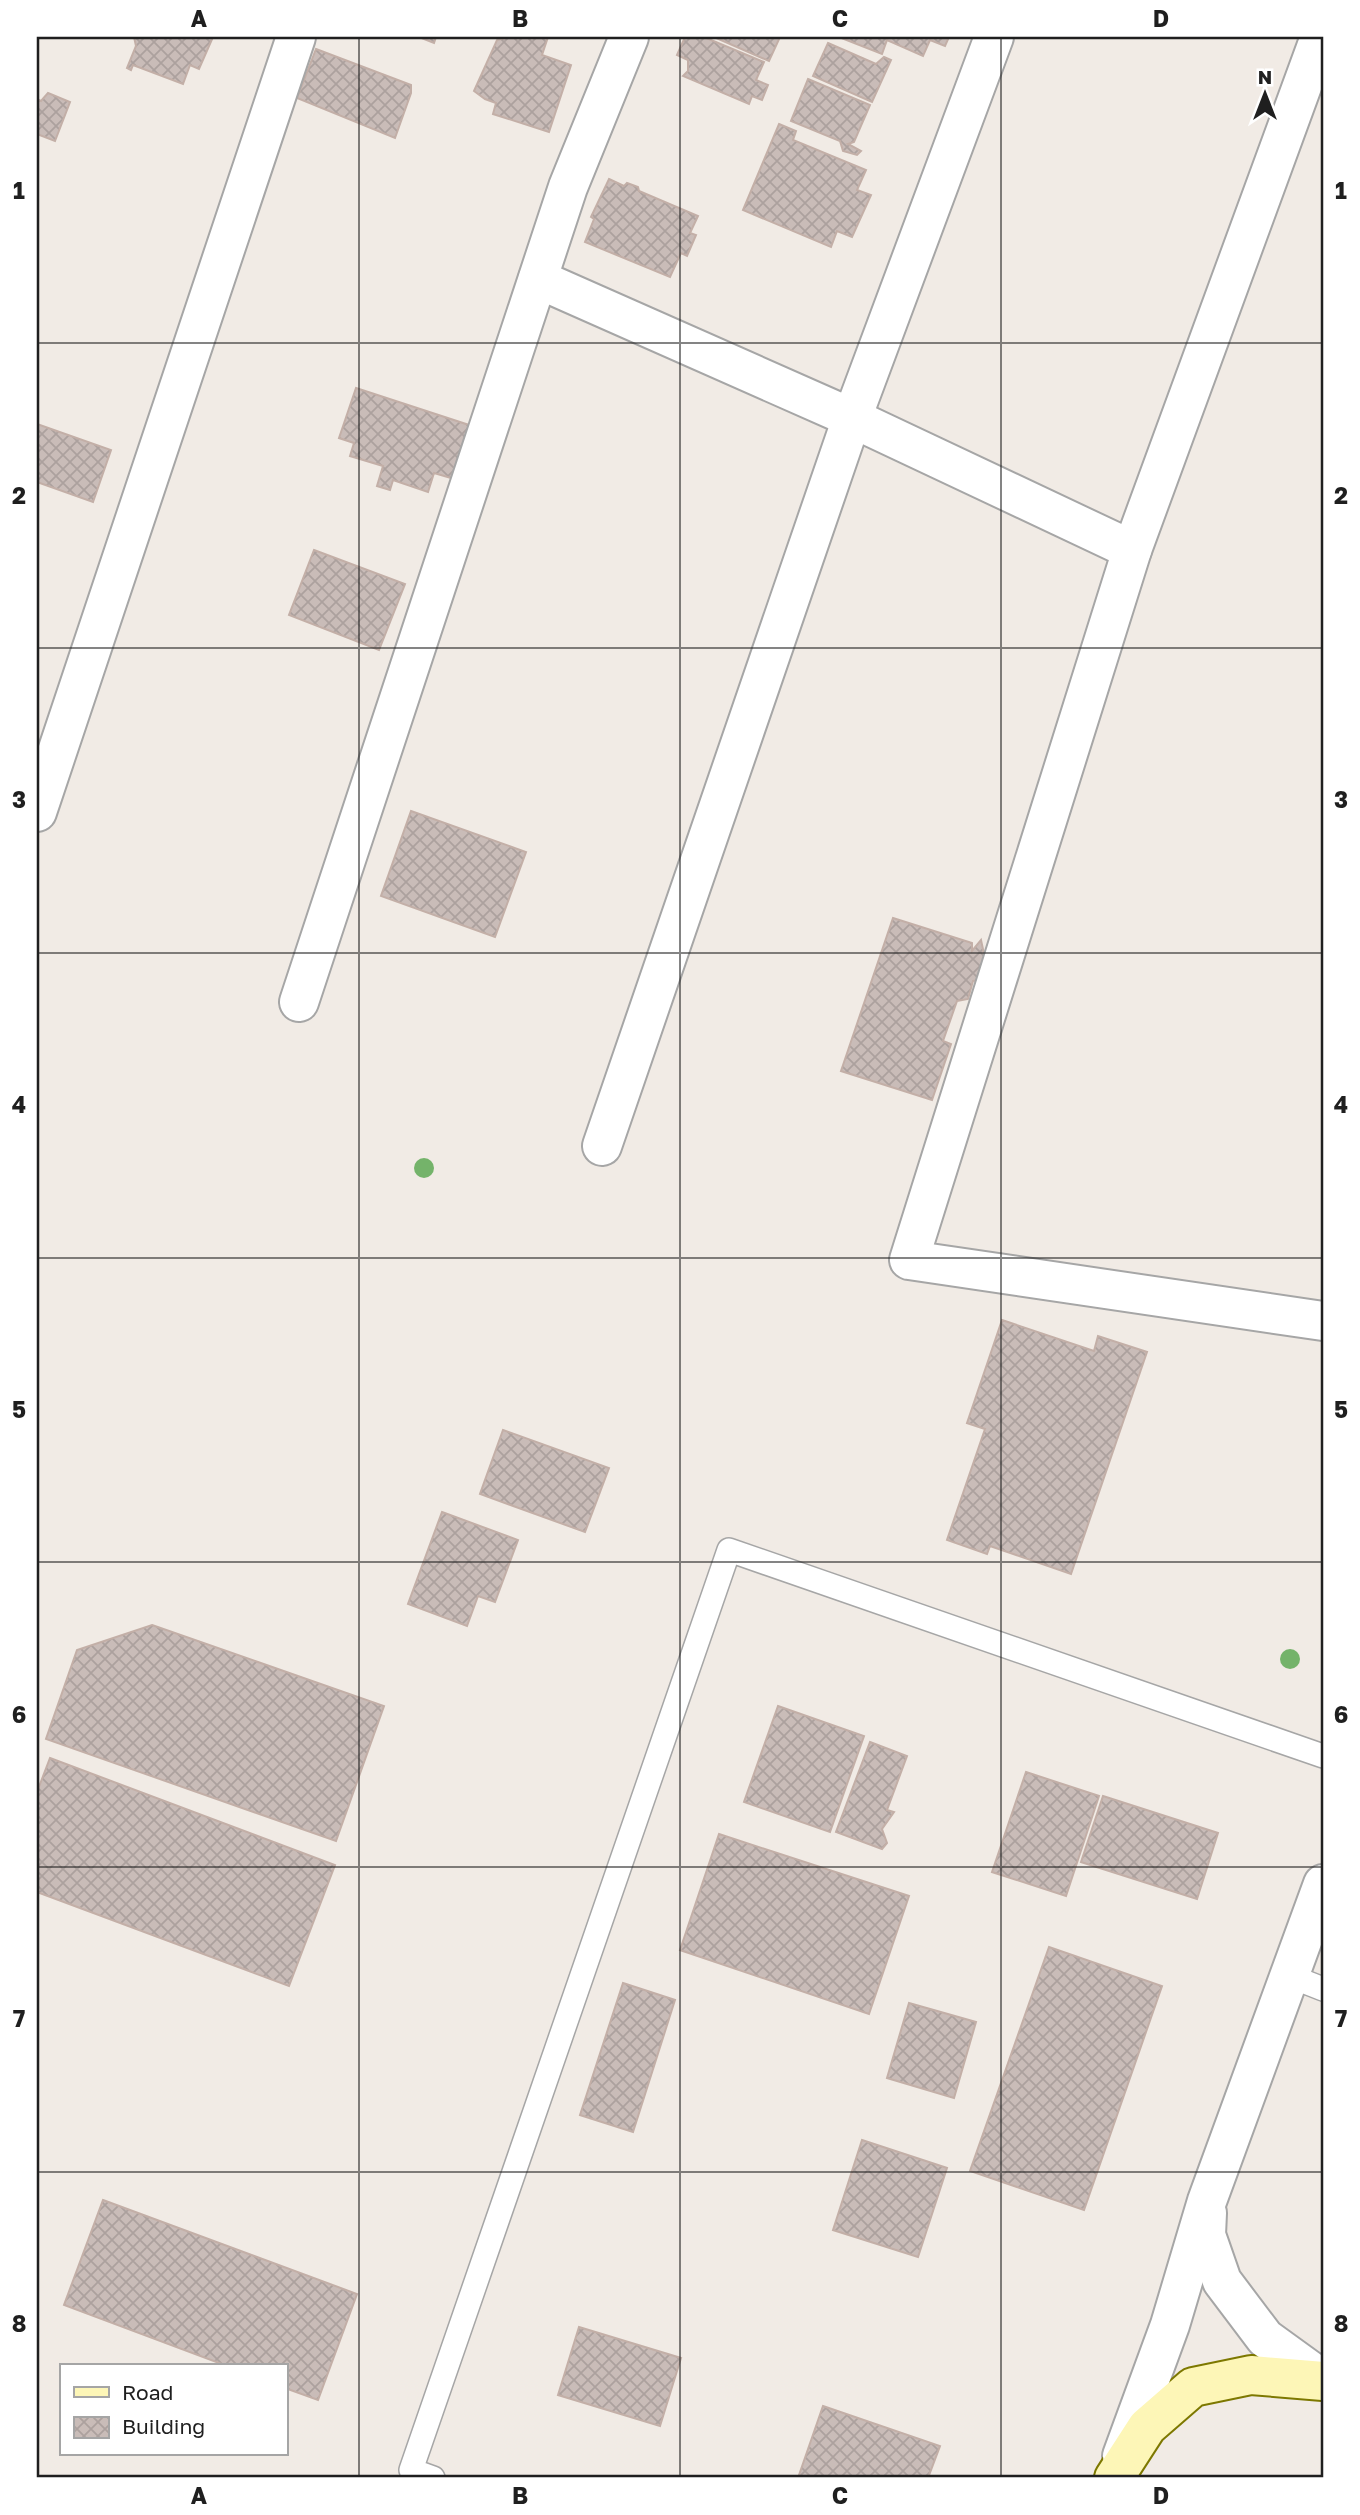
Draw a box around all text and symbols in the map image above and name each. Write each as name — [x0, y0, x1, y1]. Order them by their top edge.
text: A — [191, 4, 208, 32]
text: B — [512, 4, 528, 32]
text: C — [832, 4, 848, 32]
text: D — [1153, 4, 1169, 32]
north arrow — [1230, 60, 1300, 130]
text: N — [1258, 65, 1272, 88]
text: 1 — [13, 176, 25, 204]
text: 1 — [1335, 176, 1347, 204]
text: 2 — [12, 481, 26, 509]
text: 2 — [1334, 481, 1348, 509]
text: 3 — [12, 785, 26, 813]
text: 3 — [1334, 785, 1348, 813]
text: 4 — [12, 1090, 26, 1118]
text: 4 — [1334, 1090, 1348, 1118]
text: 5 — [12, 1395, 26, 1423]
text: 5 — [1334, 1395, 1348, 1423]
text: 6 — [12, 1700, 26, 1728]
text: 6 — [1334, 1700, 1348, 1728]
text: 7 — [13, 2004, 25, 2032]
text: 7 — [1335, 2004, 1347, 2032]
text: 8 — [12, 2309, 26, 2337]
text: 8 — [1334, 2309, 1348, 2337]
legend — [60, 2364, 287, 2456]
text: Road — [122, 2379, 173, 2405]
text: Building — [122, 2413, 205, 2439]
text: A — [191, 2481, 208, 2509]
text: B — [512, 2481, 528, 2509]
text: C — [832, 2481, 848, 2509]
text: D — [1153, 2481, 1169, 2509]

